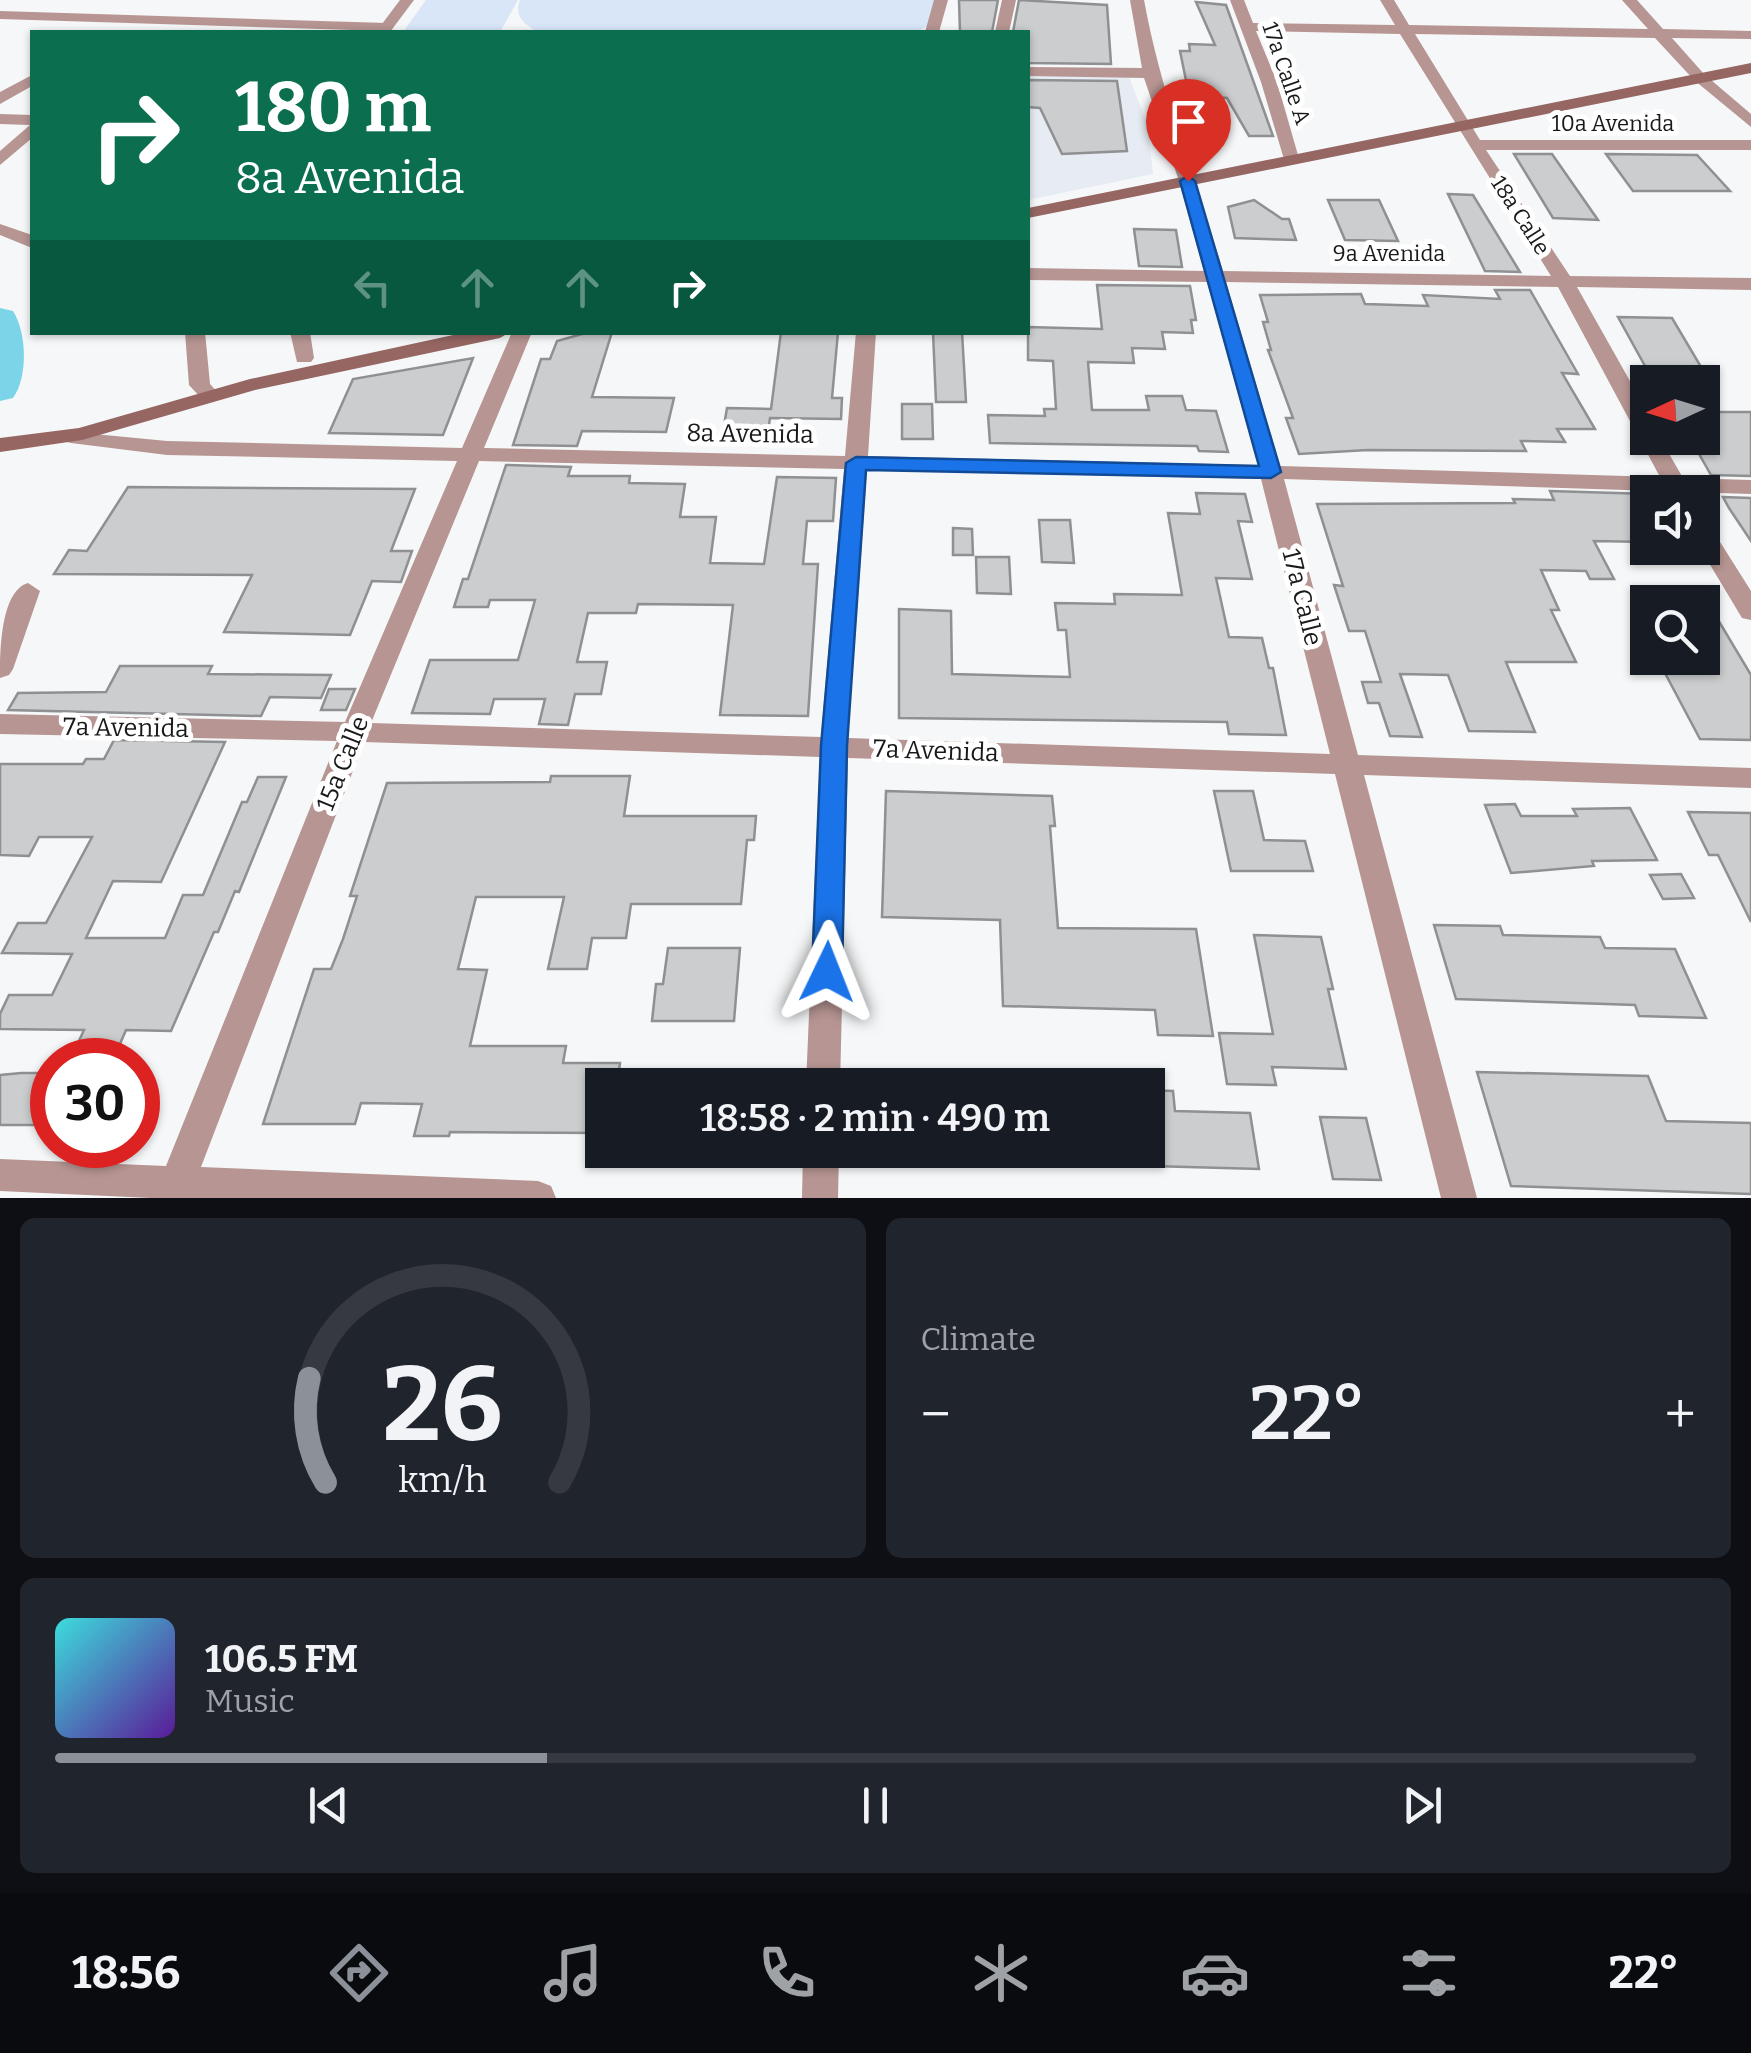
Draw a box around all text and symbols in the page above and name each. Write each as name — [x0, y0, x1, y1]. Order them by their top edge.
street label: 17a Calle A — [1256, 18, 1317, 128]
text: 180 m — [235, 66, 431, 150]
icon: right — [70, 70, 200, 200]
pin — [1146, 79, 1231, 182]
icon: arrive — [1161, 94, 1216, 149]
street label: 10a Avenida — [1552, 110, 1674, 137]
text: 8a Avenida — [235, 151, 464, 205]
street label: 18a Calle — [1485, 171, 1556, 260]
street label: 9a Avenida — [1333, 240, 1445, 267]
icon: left — [345, 260, 400, 315]
icon: ahead — [450, 260, 505, 315]
icon: ahead — [555, 260, 610, 315]
icon: right — [660, 260, 715, 315]
north arrow — [1630, 365, 1720, 455]
map controls — [1630, 365, 1720, 675]
street label: 8a Avenida — [686, 418, 814, 450]
button: sound — [1630, 475, 1720, 565]
street label: 17a Calle — [1276, 546, 1328, 649]
button: search — [1630, 585, 1720, 675]
street label: 7a Avenida — [63, 712, 189, 744]
street label: 15a Calle — [310, 712, 375, 815]
street label: 7a Avenida — [873, 734, 1000, 768]
position arrow — [775, 920, 879, 1024]
speed limit sign: 30 — [30, 1038, 160, 1168]
text: 18:58 · 2 min · 490 m — [700, 1095, 1050, 1141]
text: Climate — [921, 1320, 1036, 1358]
text: 26 — [383, 1343, 503, 1468]
text: 22° — [1249, 1369, 1366, 1459]
text: − — [921, 1382, 951, 1448]
text: + — [1665, 1382, 1696, 1448]
text: km/h — [399, 1459, 487, 1501]
text: 106.5 FM — [205, 1636, 358, 1682]
text: Music — [205, 1682, 295, 1720]
icon: previous — [301, 1778, 356, 1833]
icon: pause — [848, 1778, 903, 1833]
icon: next — [1395, 1778, 1450, 1833]
icon: directions — [324, 1938, 394, 2008]
icon: music — [538, 1938, 608, 2008]
icon: phone — [752, 1938, 822, 2008]
icon: climate — [966, 1938, 1036, 2008]
icon: car — [1180, 1938, 1250, 2008]
icon: filters — [1394, 1938, 1464, 2008]
text: 18:56 — [72, 1946, 180, 2000]
text: 22° — [1608, 1946, 1679, 2000]

